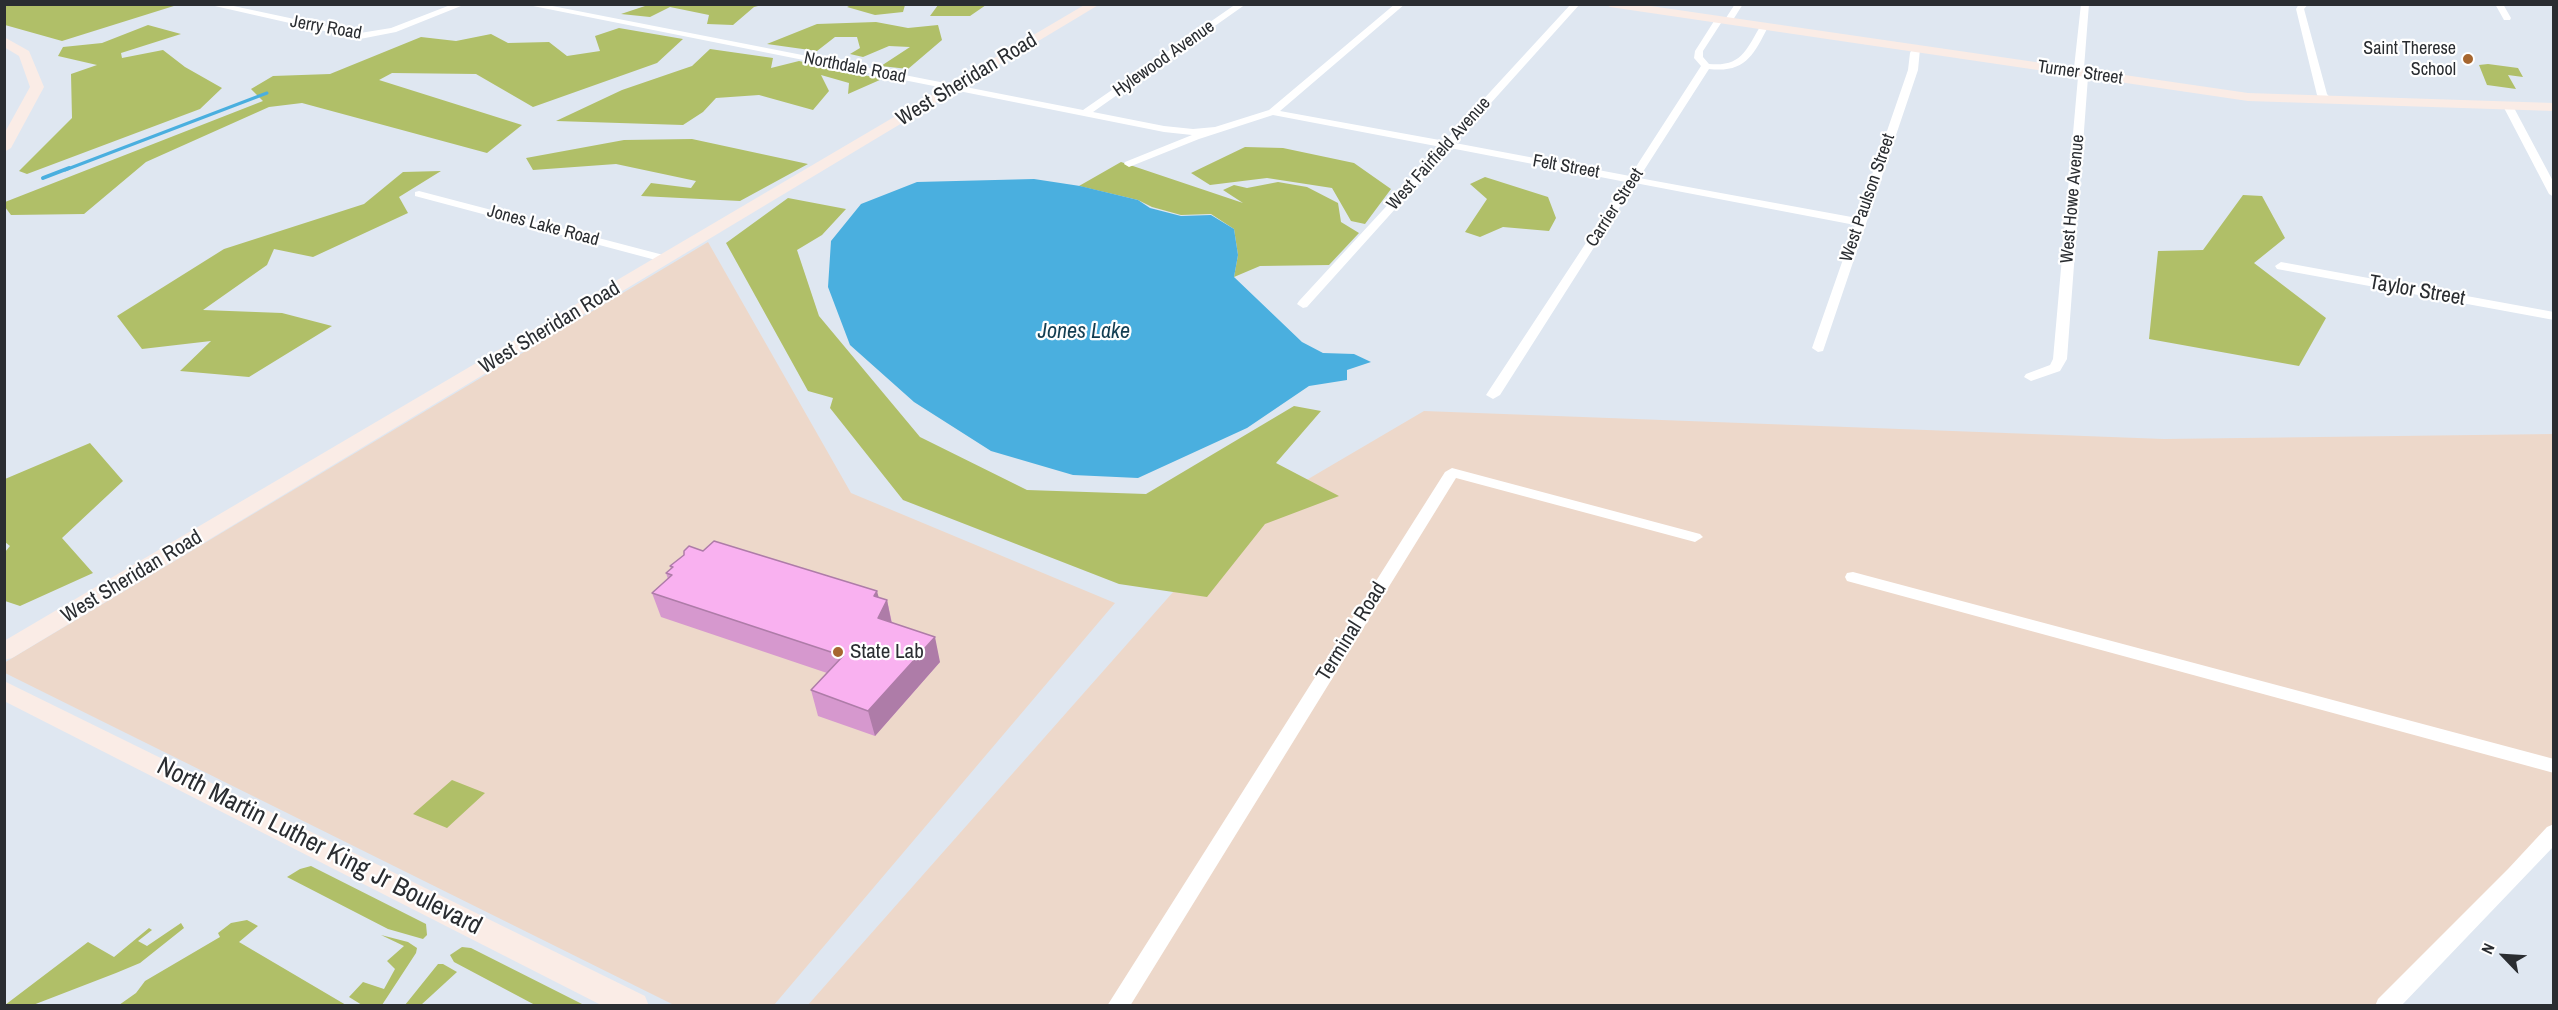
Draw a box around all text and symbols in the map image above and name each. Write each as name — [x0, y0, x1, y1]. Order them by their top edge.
street label: Jerry Road — [289, 11, 363, 45]
street label: Hylewood Avenue — [1109, 16, 1219, 102]
street label: West Sheridan Road — [892, 28, 1042, 132]
place label: Saint Therese School — [2363, 38, 2456, 80]
street label: Northdale Road — [802, 48, 908, 88]
marker: Saint Therese School — [2461, 52, 2475, 66]
street label: Turner Street — [2036, 56, 2124, 90]
street label: West Fairfield Avenue — [1383, 93, 1495, 215]
street label: West Paulson Street — [1836, 131, 1900, 265]
street label: West Howe Avenue — [2057, 134, 2089, 264]
street label: Felt Street — [1531, 151, 1601, 183]
street label: Carrier Street — [1582, 165, 1648, 251]
street label: Jones Lake Road — [485, 201, 601, 251]
street label: Taylor Street — [2367, 270, 2467, 312]
street label: West Sheridan Road — [475, 276, 625, 380]
water label: Jones Lake — [1038, 319, 1130, 345]
street label: West Sheridan Road — [57, 525, 207, 629]
street label: Terminal Road — [1312, 578, 1392, 686]
place label: State Lab — [850, 639, 924, 665]
marker: State Lab — [831, 645, 845, 659]
street label: North Martin Luther King Jr Boulevard — [151, 751, 487, 943]
north arrow — [2474, 926, 2534, 986]
text: N — [2476, 939, 2500, 957]

